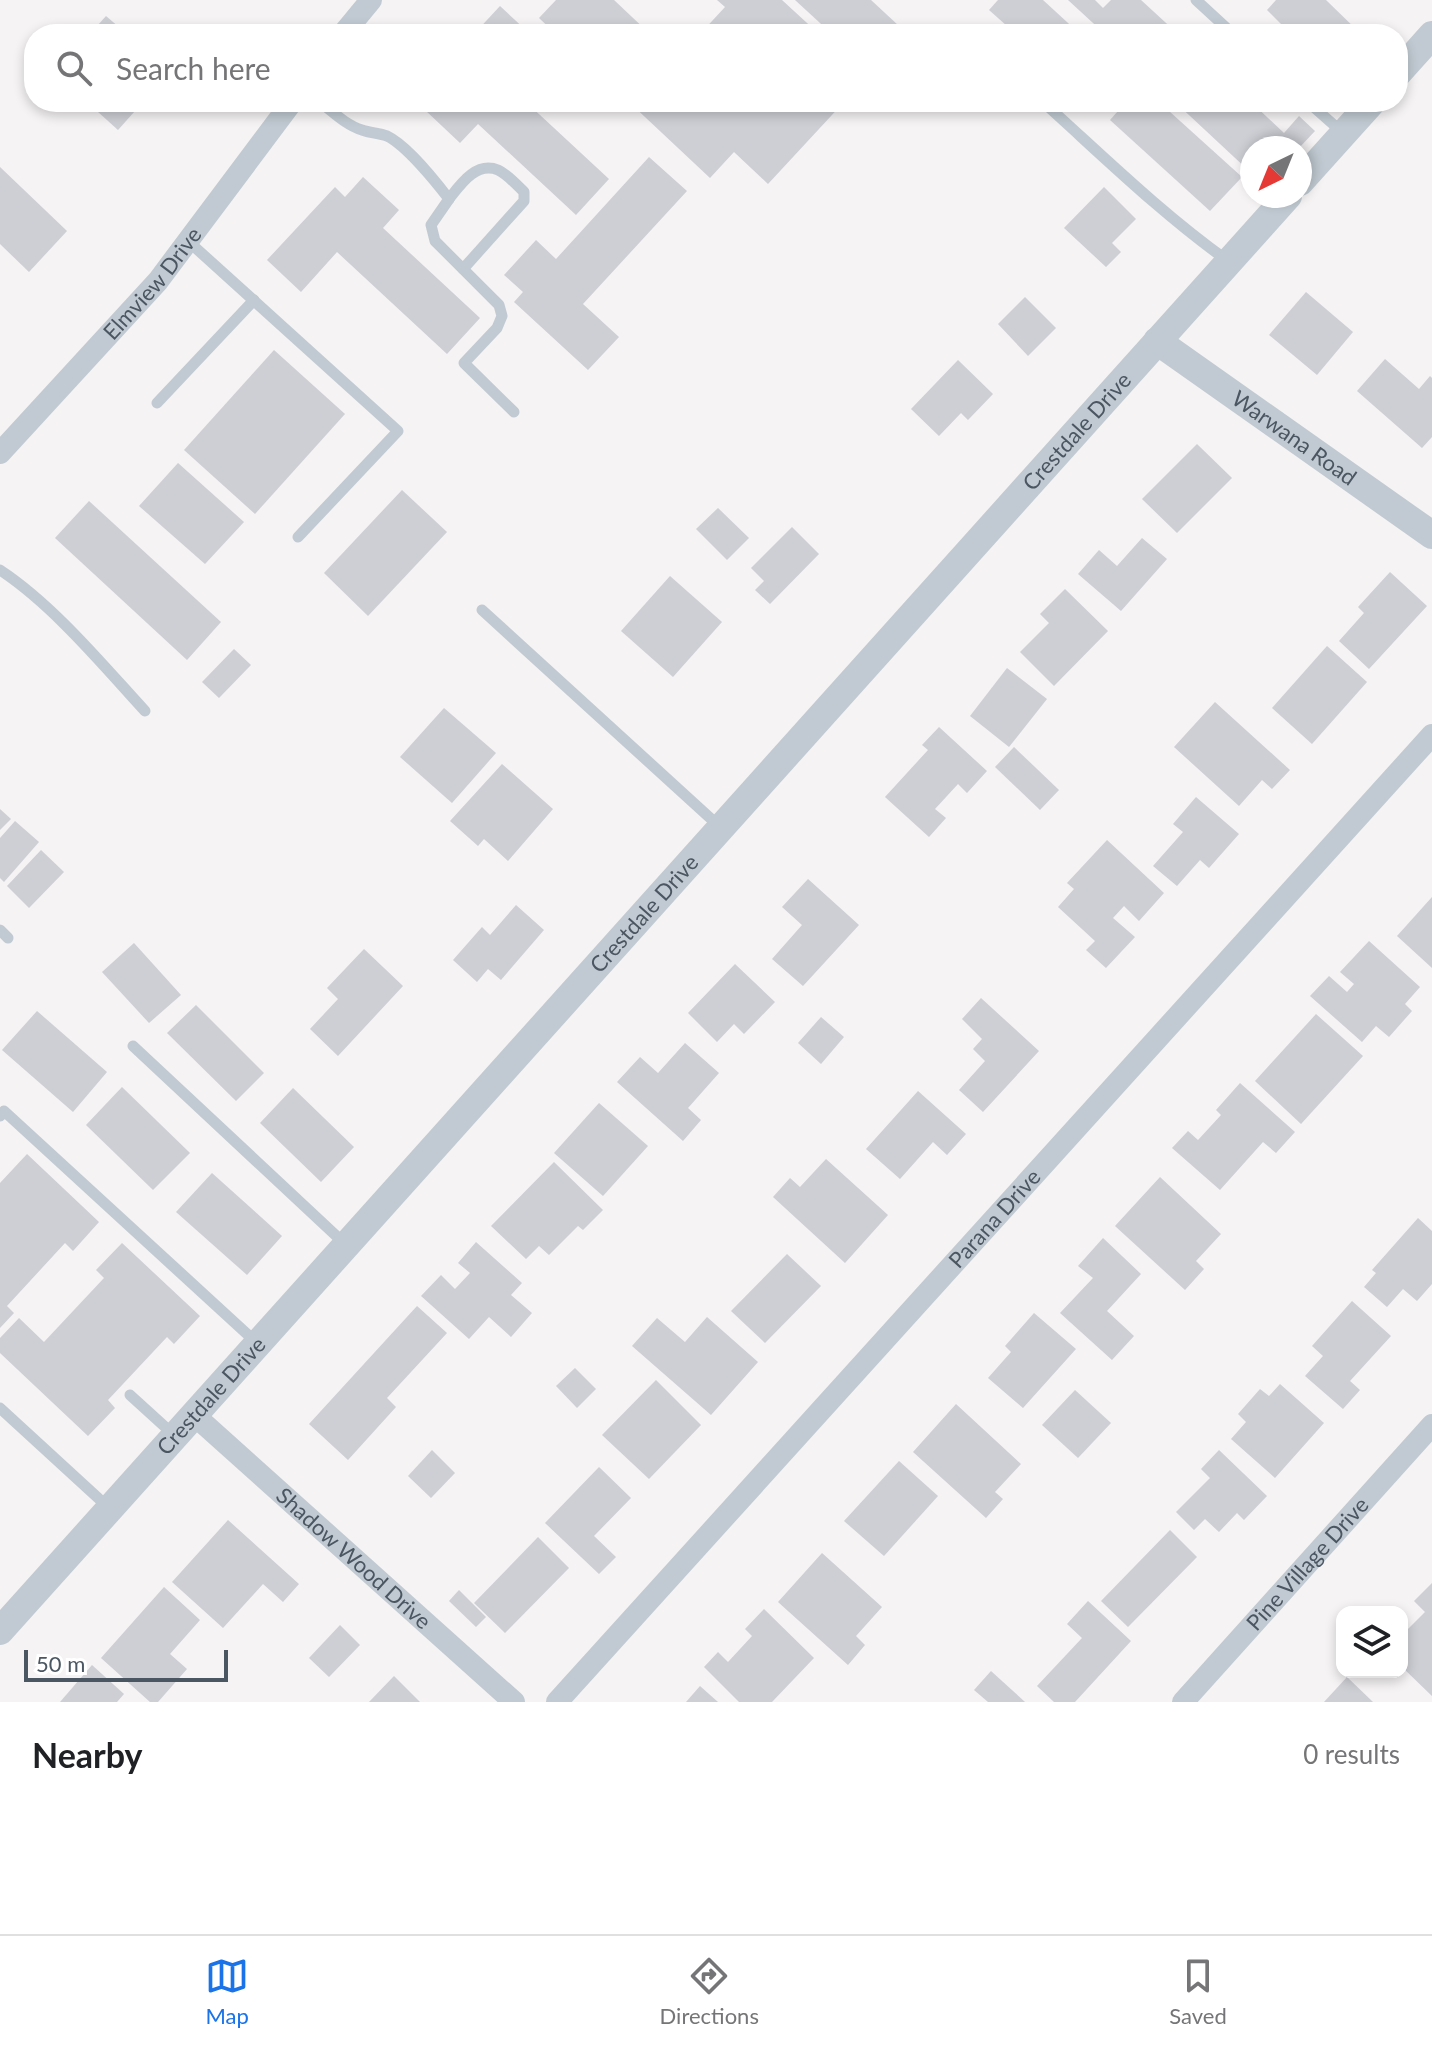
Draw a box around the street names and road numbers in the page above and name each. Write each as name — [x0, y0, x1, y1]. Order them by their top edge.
street label: Elmview Drive — [97, 222, 207, 345]
street label: Crestdale Drive — [1016, 366, 1136, 496]
street label: Warwana Road — [1227, 384, 1362, 491]
street label: Crestdale Drive — [584, 849, 704, 978]
street label: Parana Drive — [943, 1163, 1046, 1273]
street label: Crestdale Drive — [151, 1331, 271, 1460]
street label: Shadow Wood Drive — [271, 1481, 437, 1634]
street label: Pine Village Drive — [1240, 1491, 1374, 1635]

